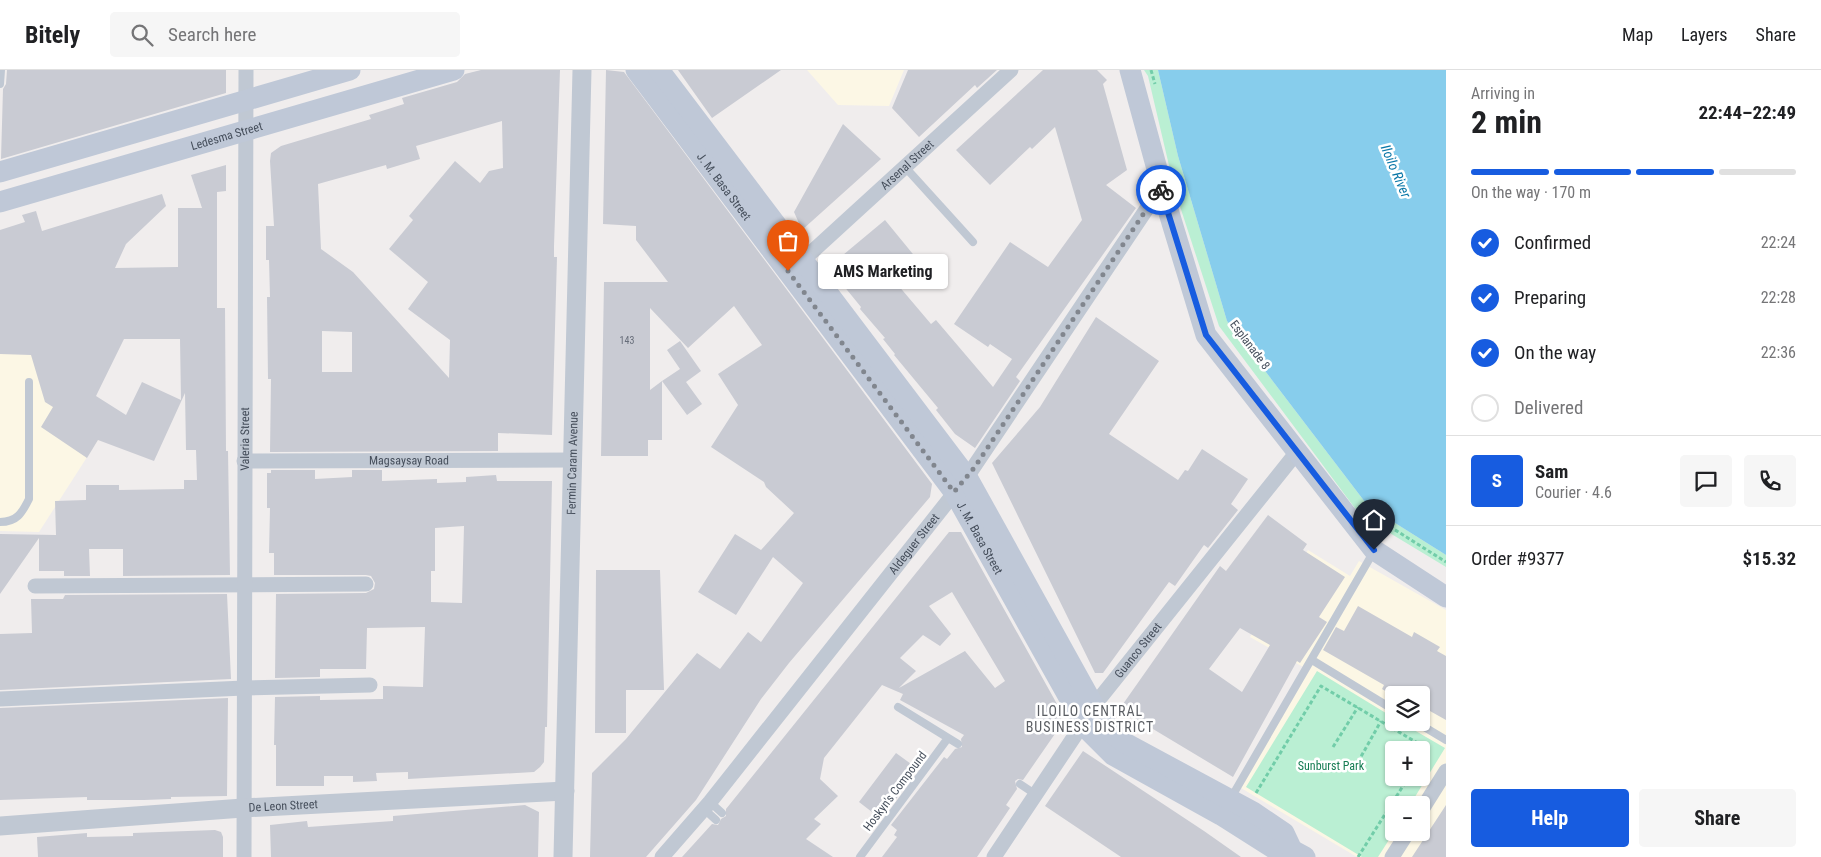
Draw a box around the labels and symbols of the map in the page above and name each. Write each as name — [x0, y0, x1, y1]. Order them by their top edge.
street label: Ledesma Street — [189, 119, 265, 153]
street label: Arsenal Street — [878, 137, 937, 193]
water label: Iloilo River — [1378, 142, 1415, 201]
street label: J. M. Basa Street — [694, 150, 754, 224]
courier — [1136, 165, 1186, 215]
pin — [767, 220, 809, 271]
callout: AMS Marketing — [818, 254, 948, 288]
street label: Esplanade 8 — [1227, 318, 1273, 372]
house number: 143 — [620, 335, 634, 346]
street label: Valeria Street — [238, 407, 252, 471]
street label: Fermin Caram Avenue — [564, 411, 581, 515]
street label: Magsaysay Road — [369, 453, 449, 468]
street label: J. M. Basa Street — [954, 499, 1006, 577]
pin — [1353, 499, 1395, 550]
street label: Aldeguer Street — [886, 511, 943, 577]
street label: Guanco Street — [1112, 620, 1165, 681]
district label: ILOILO CENTRAL BUSINESS DISTRICT — [1026, 703, 1154, 735]
street label: Hoskyn's Compound — [861, 749, 929, 833]
park label: Sunburst Park — [1298, 759, 1365, 773]
street label: De Leon Street — [248, 797, 319, 815]

